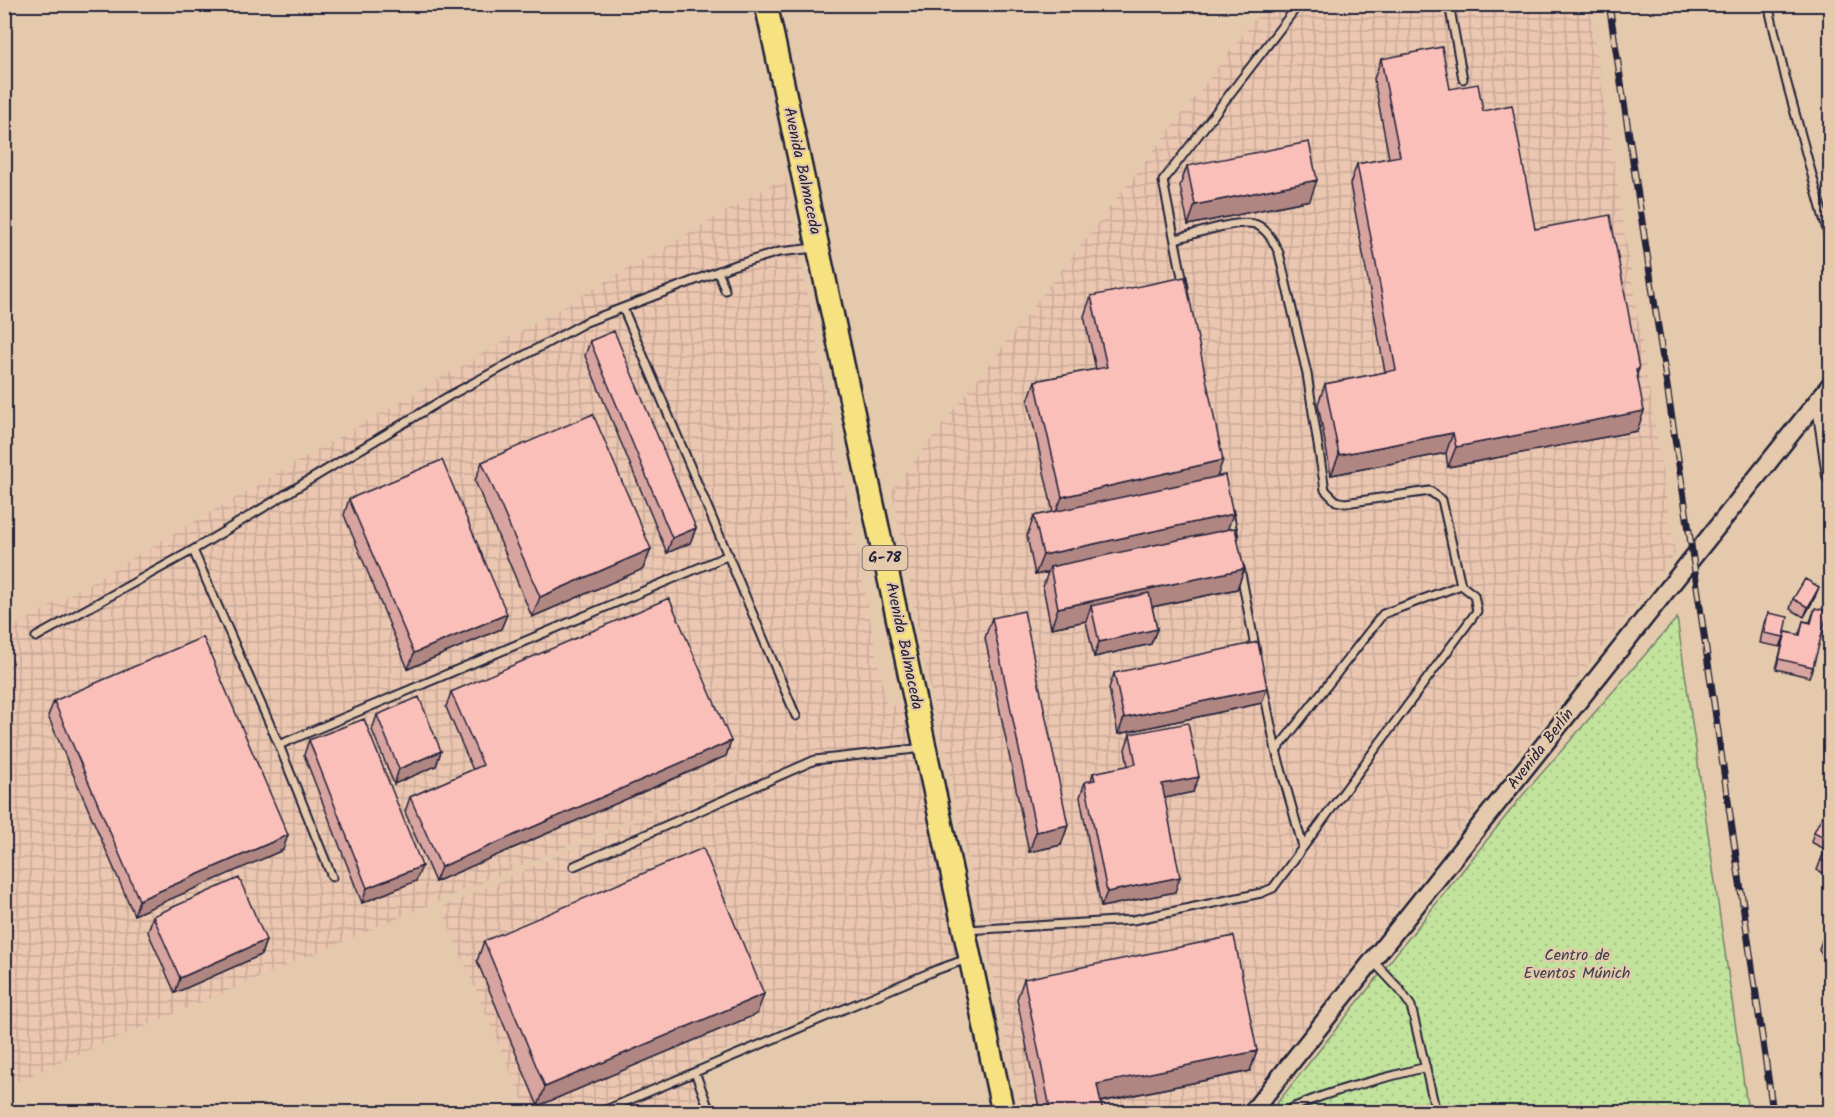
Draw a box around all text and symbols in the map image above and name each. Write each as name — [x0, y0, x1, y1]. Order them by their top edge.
street label: Avenida Balmaceda — [776, 105, 828, 237]
road number: G-78 — [862, 546, 908, 570]
street label: Avenida Balmaceda — [878, 580, 930, 712]
street label: Avenida Berlín — [1501, 703, 1581, 795]
park label: Centro de Eventos Múnich — [1524, 943, 1630, 986]

